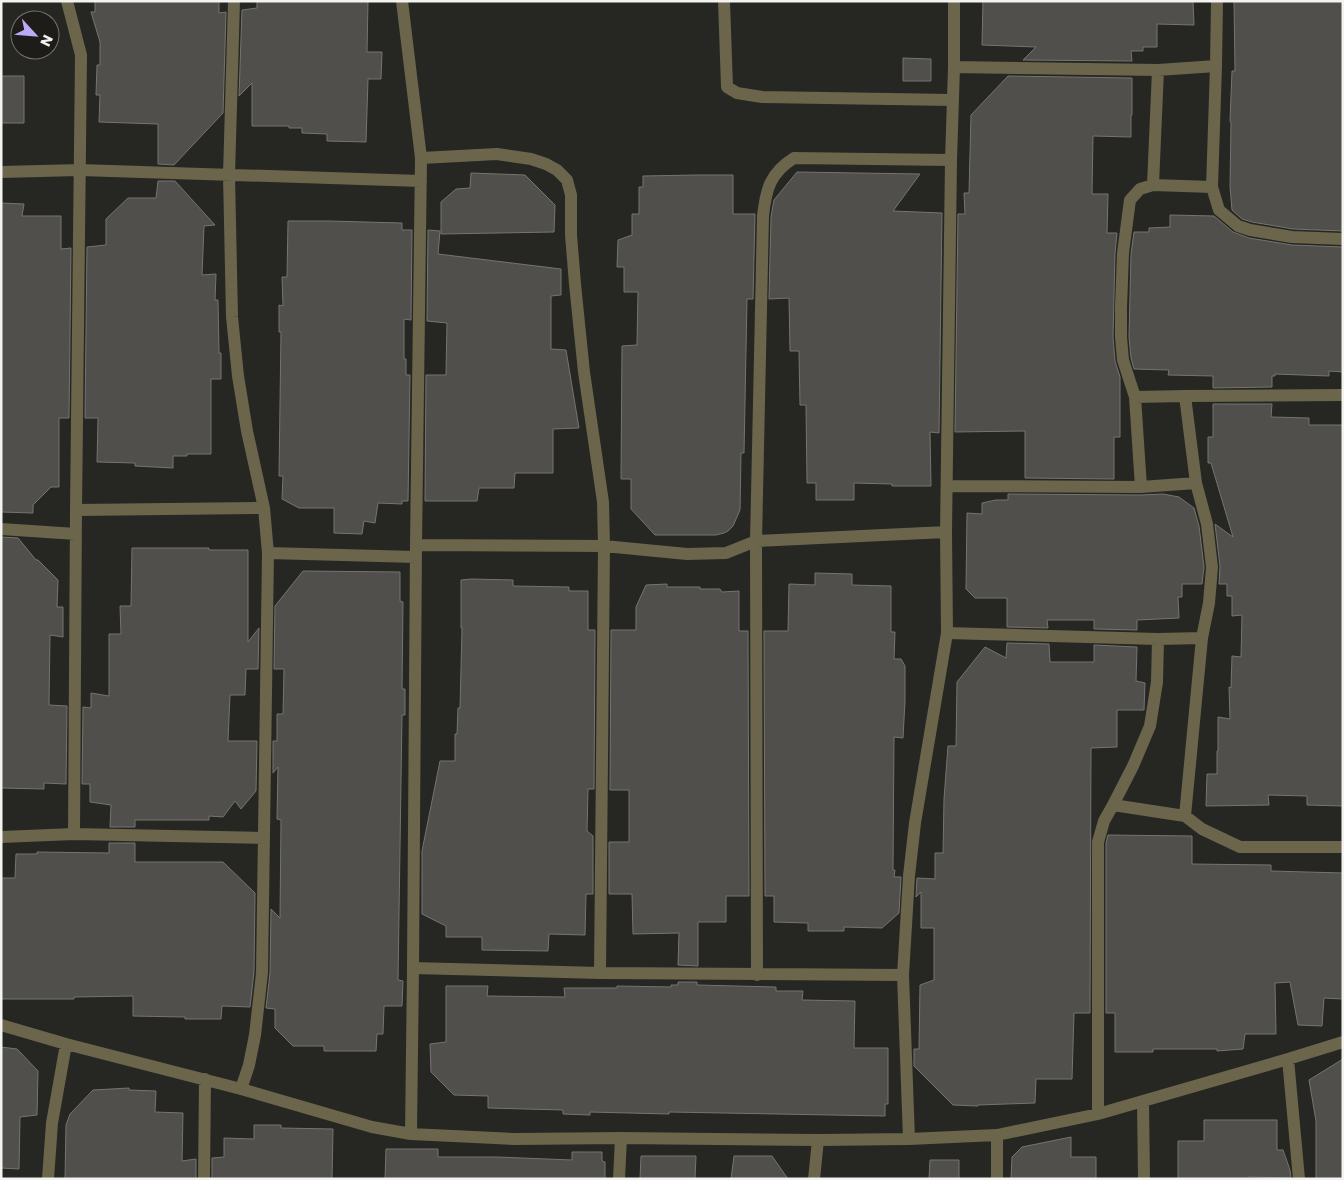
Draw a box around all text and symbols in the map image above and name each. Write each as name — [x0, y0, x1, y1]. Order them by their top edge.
north arrow — [10, 10, 60, 60]
text: N — [35, 32, 58, 50]

